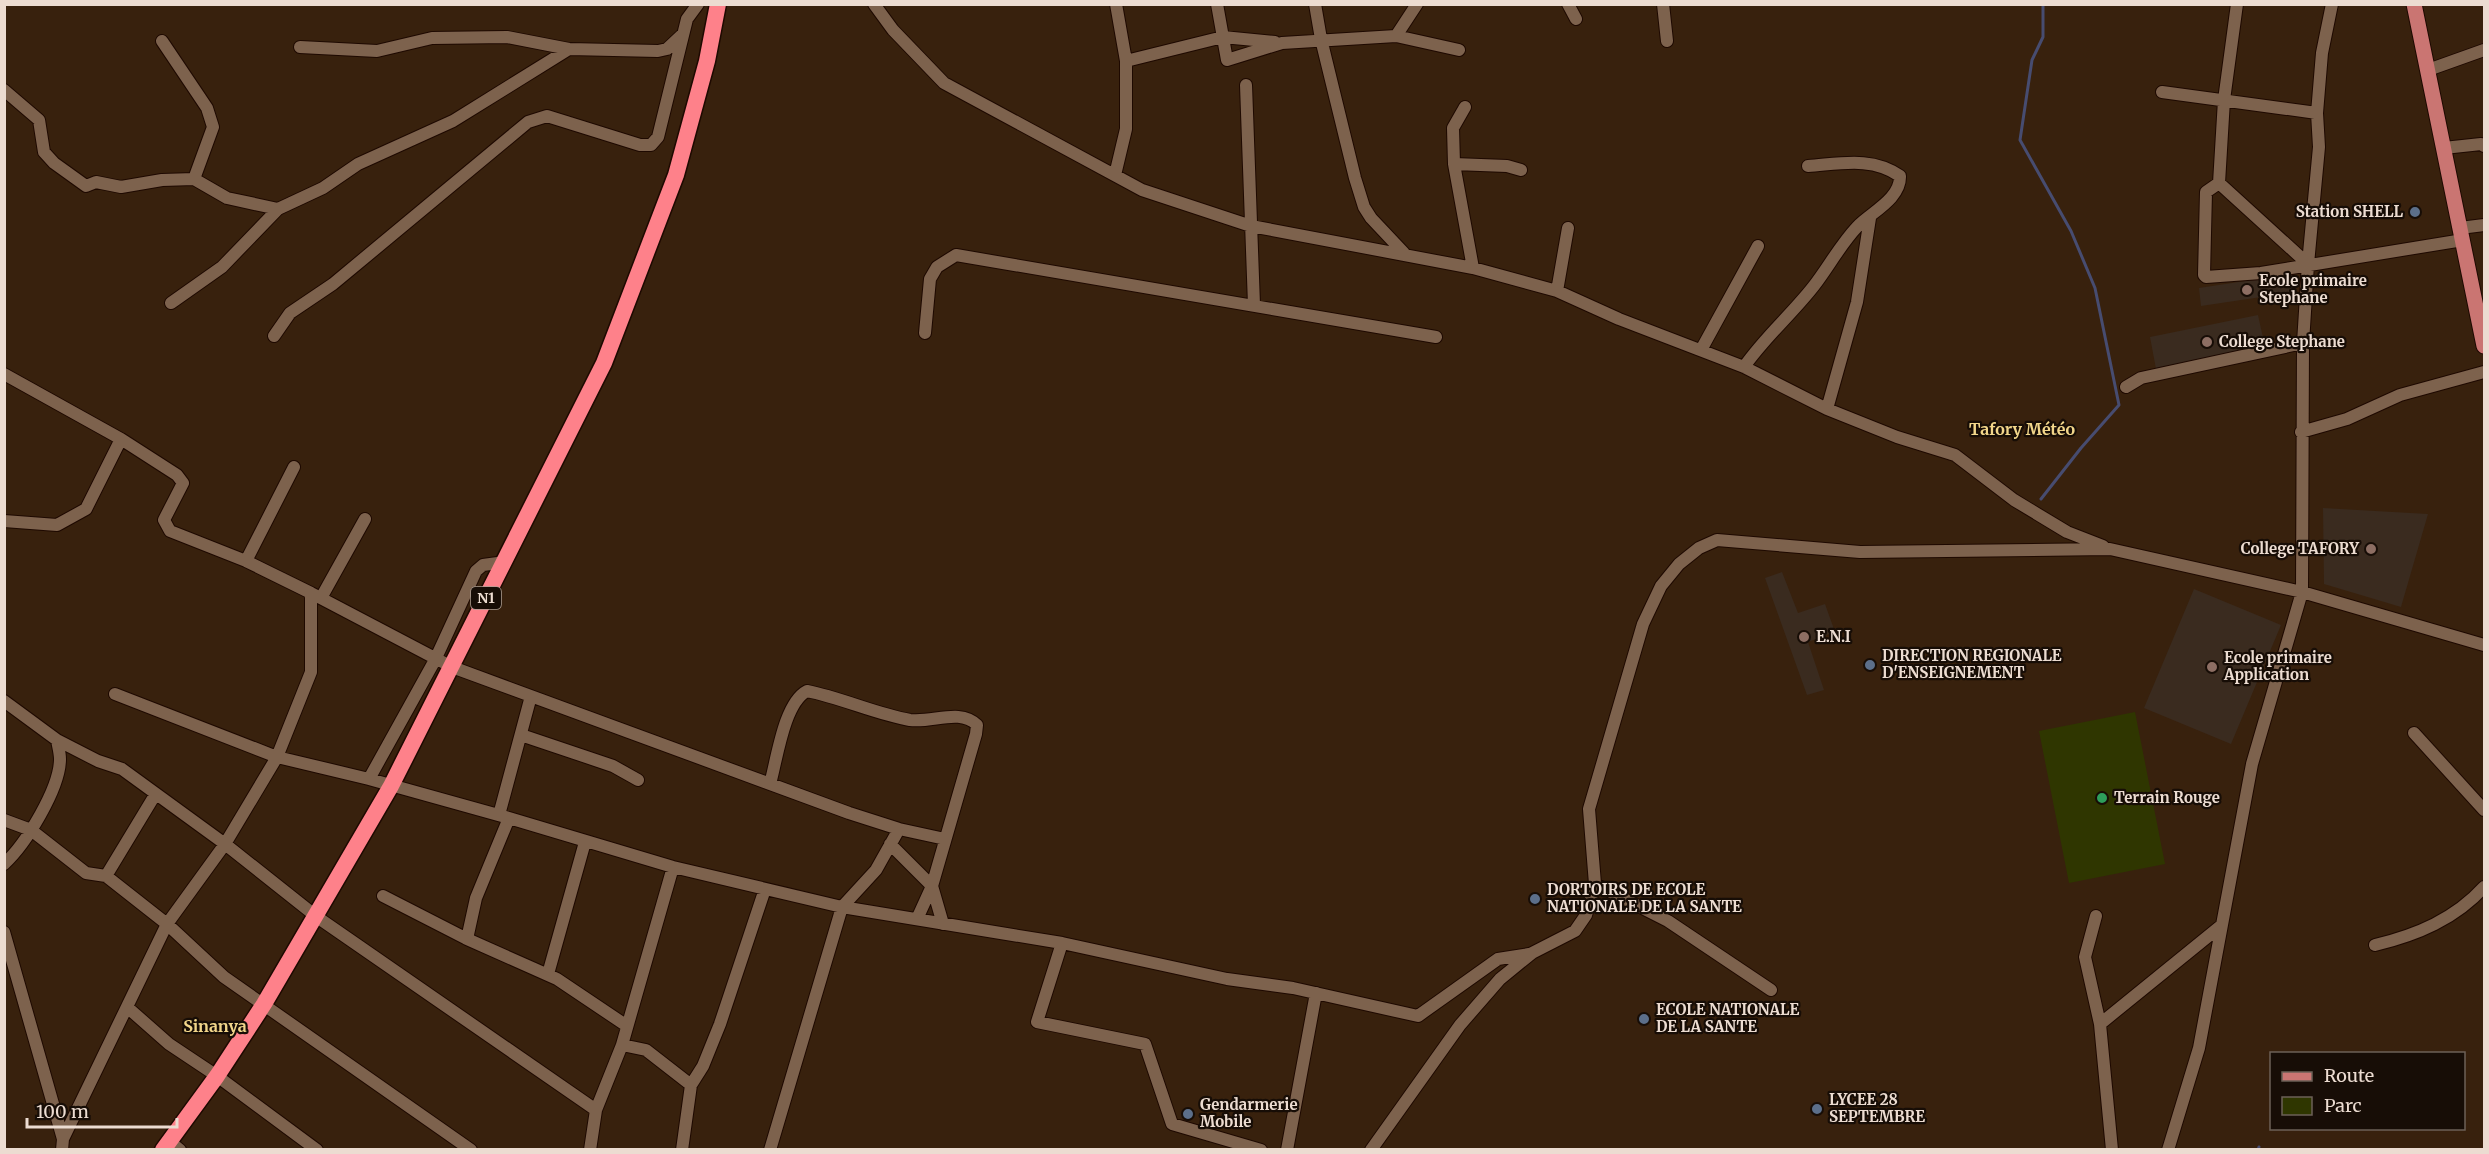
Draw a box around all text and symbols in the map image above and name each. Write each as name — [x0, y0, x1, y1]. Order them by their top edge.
place label: Station SHELL — [2296, 202, 2403, 221]
marker: Station SHELL — [2408, 205, 2422, 219]
place label: Ecole primaire Stephane — [2259, 271, 2367, 307]
marker: Ecole primaire Stephane — [2240, 283, 2254, 297]
place label: College Stephane — [2219, 332, 2345, 351]
marker: College Stephane — [2200, 335, 2214, 349]
district label: Tafory Météo — [1969, 419, 2075, 439]
place label: College TAFORY — [2241, 539, 2360, 558]
marker: College TAFORY — [2364, 542, 2378, 556]
road number: N1 — [471, 587, 501, 609]
place label: E.N.I — [1816, 627, 1851, 646]
marker: E.N.I — [1797, 630, 1811, 644]
place label: DIRECTION REGIONALE D'ENSEIGNEMENT — [1882, 646, 2062, 682]
place label: Ecole primaire Application — [2223, 648, 2332, 684]
marker: DIRECTION REGIONALE D'ENSEIGNEMENT — [1863, 658, 1877, 672]
marker: Ecole primaire Application — [2205, 660, 2219, 674]
place label: Terrain Rouge — [2114, 788, 2220, 807]
marker: Terrain Rouge — [2095, 791, 2109, 805]
place label: DORTOIRS DE ECOLE NATIONALE DE LA SANTE — [1547, 880, 1742, 916]
marker: DORTOIRS DE ECOLE NATIONALE DE LA SANTE — [1528, 892, 1542, 906]
place label: ECOLE NATIONALE DE LA SANTE — [1656, 1000, 1800, 1036]
marker: ECOLE NATIONALE DE LA SANTE — [1637, 1012, 1651, 1026]
district label: Sinanya — [183, 1016, 247, 1036]
legend — [2270, 1052, 2465, 1130]
text: Route — [2324, 1064, 2374, 1087]
place label: LYCEE 28 SEPTEMBRE — [1829, 1090, 1925, 1126]
scale bar — [27, 1091, 177, 1129]
text: Parc — [2324, 1094, 2362, 1117]
place label: Gendarmerie Mobile — [1200, 1095, 1298, 1131]
text: 100 m — [36, 1100, 89, 1123]
marker: LYCEE 28 SEPTEMBRE — [1810, 1102, 1824, 1116]
marker: Gendarmerie Mobile — [1181, 1107, 1195, 1121]

